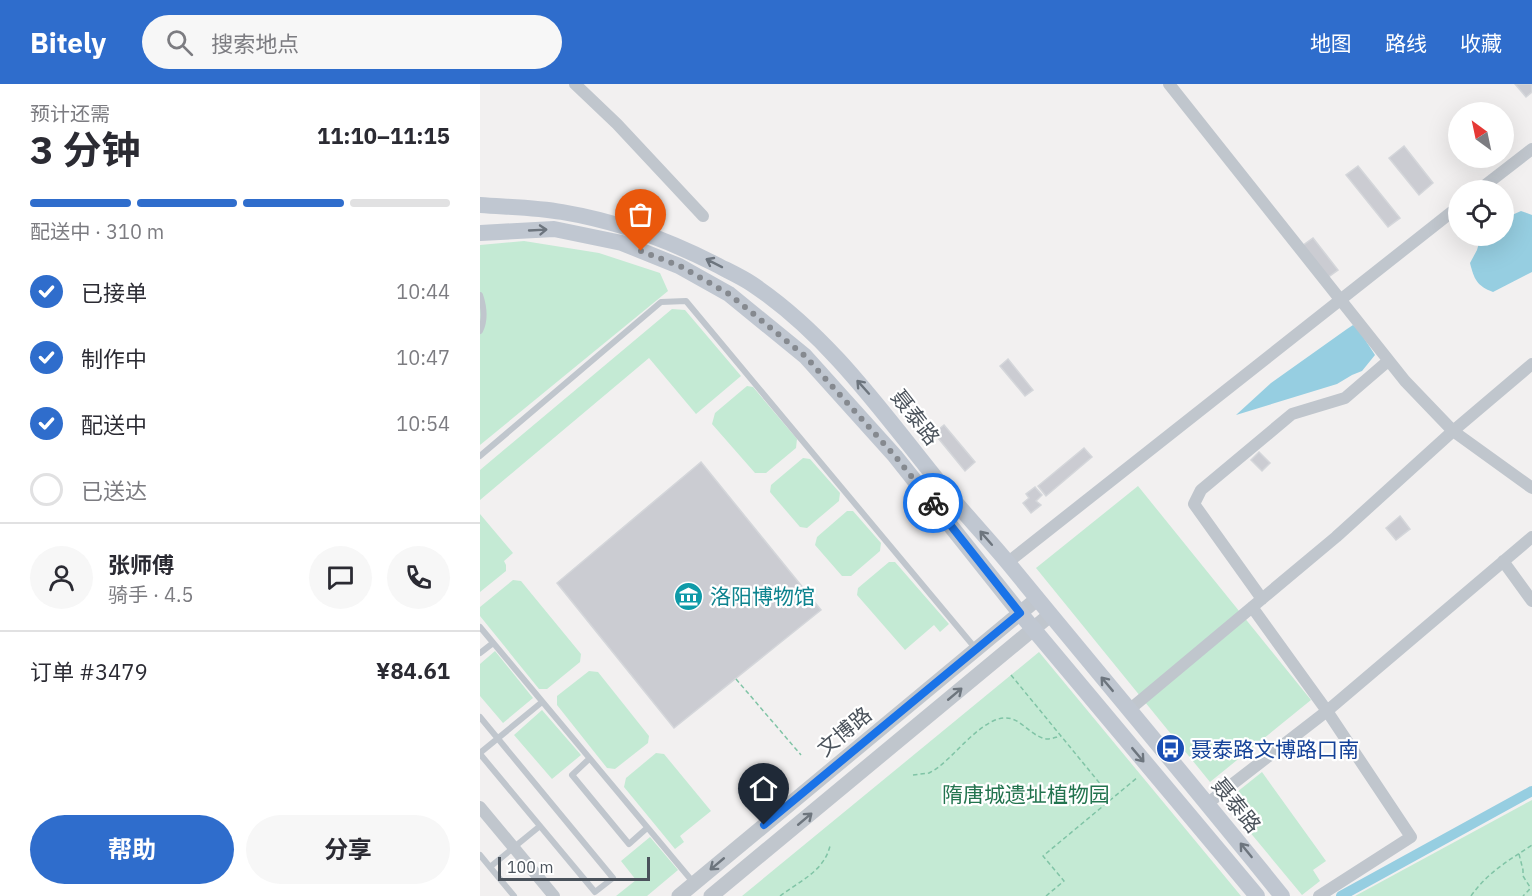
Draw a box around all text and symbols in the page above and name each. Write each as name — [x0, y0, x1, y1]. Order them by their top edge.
search box — [142, 15, 562, 69]
text: Bitely — [30, 24, 106, 61]
icon: search — [163, 26, 196, 59]
text: 搜索地点 — [211, 29, 299, 58]
text: 地图 — [1310, 29, 1352, 57]
text: 路线 — [1385, 29, 1427, 57]
text: 收藏 — [1460, 29, 1502, 57]
text: 预计还需 — [30, 100, 110, 127]
north arrow — [1448, 102, 1514, 168]
map controls — [1448, 102, 1514, 246]
text: 11:10–11:15 — [317, 121, 450, 150]
text: 3 分钟 — [30, 124, 141, 175]
button: locate — [1448, 180, 1514, 246]
pin — [615, 189, 666, 251]
icon: bag — [624, 198, 657, 231]
text: 配送中 · 310 m — [30, 218, 164, 245]
one-way arrow — [528, 224, 548, 235]
one-way arrow — [705, 257, 723, 269]
icon: check — [30, 275, 63, 308]
text: 已接单 — [81, 278, 147, 307]
text: 10:44 — [396, 278, 450, 305]
icon: check — [30, 341, 63, 374]
text: 制作中 — [81, 344, 147, 373]
text: 10:47 — [396, 344, 450, 371]
one-way arrow — [856, 380, 870, 395]
street label: 聂泰路 — [886, 384, 946, 450]
icon: check — [30, 407, 63, 440]
text: 配送中 — [81, 410, 147, 439]
text: 10:54 — [396, 410, 450, 437]
courier — [903, 473, 963, 533]
text: 已送达 — [81, 476, 147, 505]
icon: bike — [917, 487, 950, 520]
one-way arrow — [979, 531, 993, 546]
button: person — [30, 546, 93, 609]
button: chat — [309, 546, 372, 609]
button: phone — [387, 546, 450, 609]
text: 张师傅 — [108, 550, 174, 579]
museum icon: 洛阳博物馆 — [673, 580, 705, 612]
text: 骑手 · 4.5 — [108, 581, 193, 608]
place label: 洛阳博物馆 — [710, 582, 815, 610]
text: ¥84.61 — [376, 656, 450, 685]
text: 订单 #3479 — [30, 657, 148, 686]
one-way arrow — [1101, 677, 1114, 693]
one-way arrow — [947, 688, 963, 701]
street label: 文博路 — [811, 700, 877, 762]
bus stop icon: 聂泰路文博路口南 — [1154, 733, 1186, 765]
place label: 聂泰路文博路口南 — [1191, 735, 1359, 763]
one-way arrow — [1132, 747, 1145, 763]
pin — [738, 763, 789, 825]
icon: home — [747, 772, 780, 805]
street label: 聂泰路 — [1206, 772, 1268, 838]
park label: 隋唐城遗址植物园 — [942, 780, 1110, 808]
one-way arrow — [797, 812, 813, 825]
button: 帮助 — [30, 815, 234, 884]
button: 分享 — [246, 815, 450, 884]
one-way arrow — [1239, 843, 1252, 859]
scale bar — [498, 854, 650, 882]
text: 100 m — [507, 857, 554, 877]
one-way arrow — [709, 858, 725, 871]

